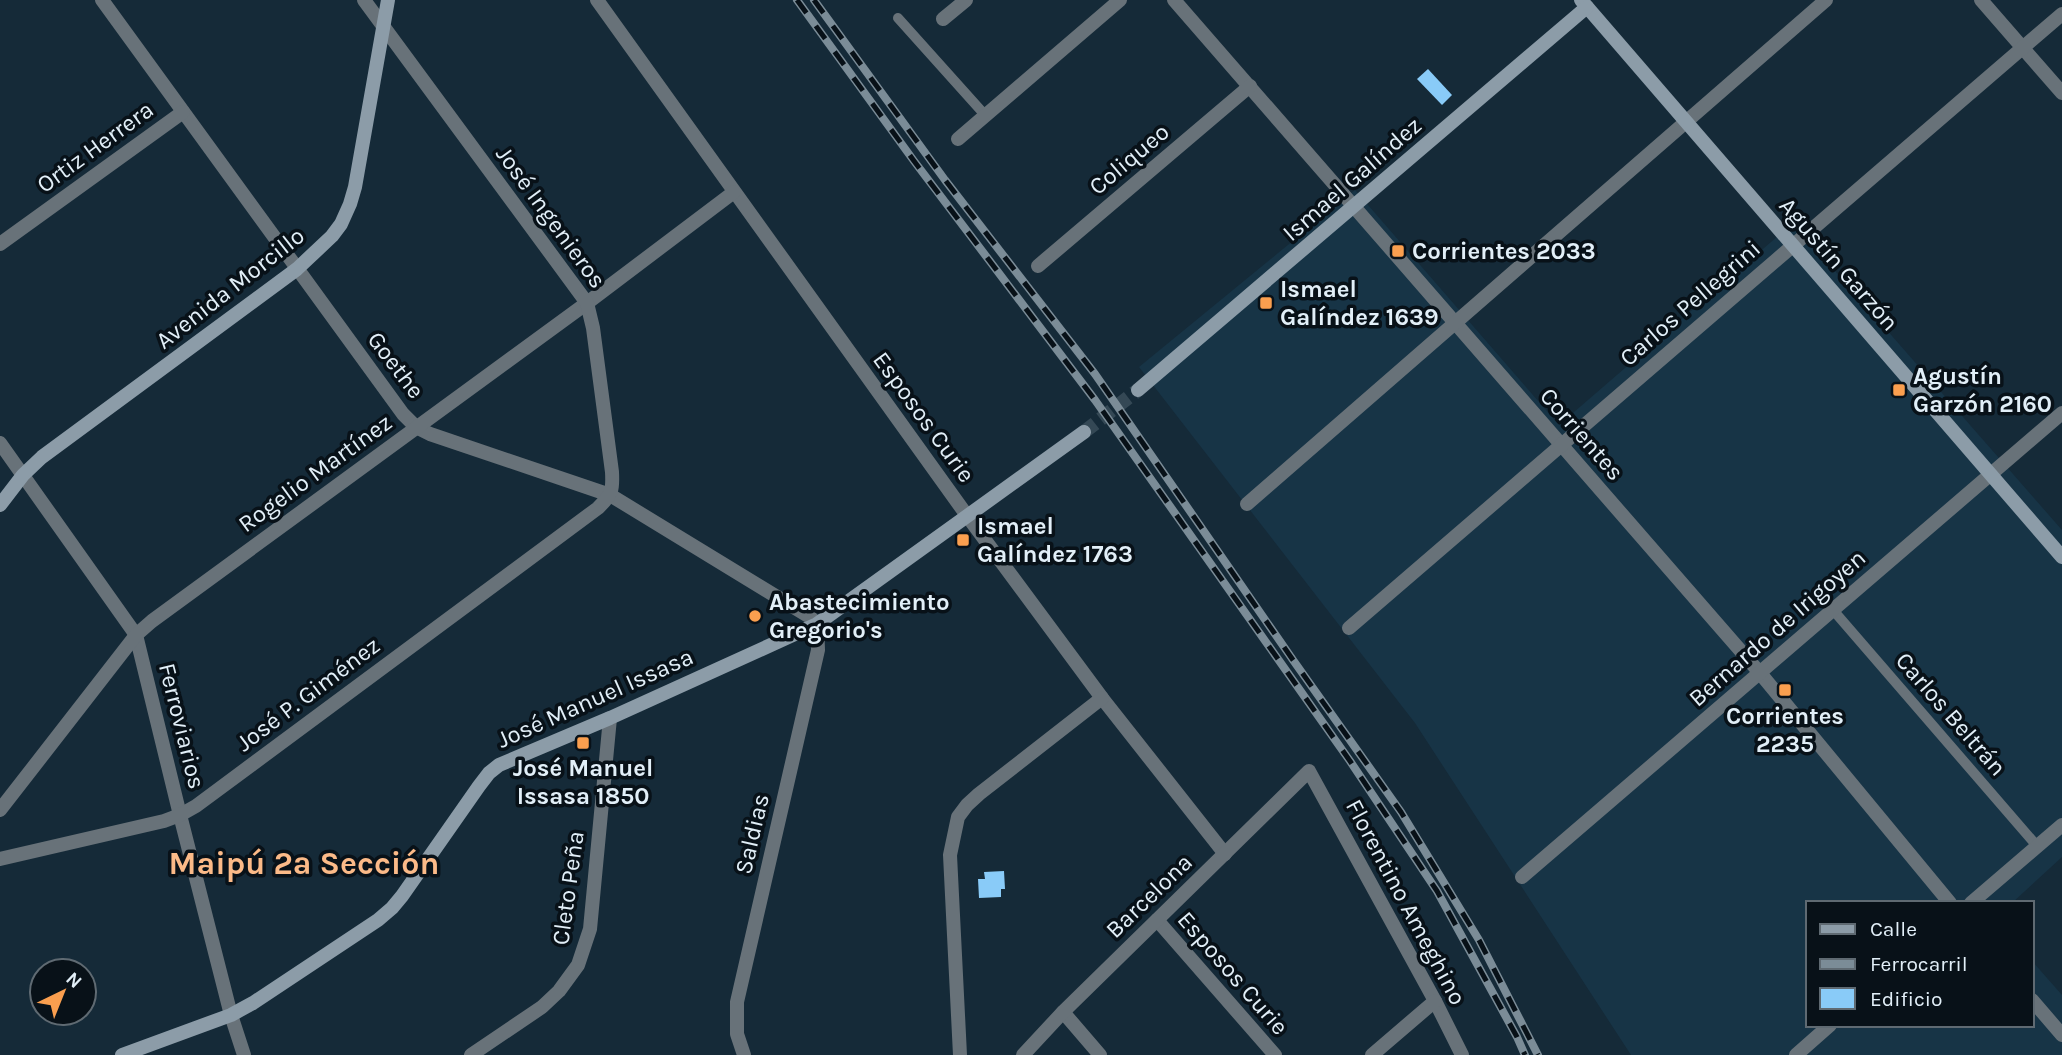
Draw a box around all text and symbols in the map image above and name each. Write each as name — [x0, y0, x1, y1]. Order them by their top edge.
street label: Ortiz Herrera — [31, 95, 159, 199]
street label: Ismael Galíndez — [1277, 111, 1427, 247]
street label: Coliqueo — [1083, 118, 1175, 200]
street label: José Ingenieros — [490, 140, 612, 294]
street label: Agustín Garzón — [1774, 192, 1904, 336]
street label: Avenida Morcillo — [150, 221, 310, 355]
street label: Carlos Pellegrini — [1614, 234, 1766, 372]
place label: Corrientes 2033 — [1412, 237, 1596, 265]
marker: Corrientes 2033 — [1390, 243, 1406, 259]
place label: Ismael Galíndez 1639 — [1280, 275, 1439, 331]
marker: Ismael Galíndez 1639 — [1258, 295, 1274, 311]
street label: Goethe — [362, 326, 430, 404]
street label: Esposos Curie — [867, 346, 981, 488]
place label: Agustín Garzón 2160 — [1913, 362, 2052, 418]
street label: Corrientes — [1534, 382, 1630, 486]
marker: Agustín Garzón 2160 — [1891, 382, 1907, 398]
street label: Rogelio Martínez — [233, 408, 397, 538]
place label: Ismael Galíndez 1763 — [977, 512, 1133, 568]
marker: Ismael Galíndez 1763 — [955, 532, 971, 548]
street label: Bernardo de Irigoyen — [1683, 544, 1871, 712]
place label: Abastecimiento Gregorio's — [769, 588, 950, 644]
marker: Abastecimiento Gregorio's — [747, 608, 763, 624]
street label: José P. Giménez — [231, 631, 385, 757]
street label: José Manuel Issasa — [493, 642, 697, 754]
street label: Carlos Beltrán — [1890, 647, 2012, 781]
street label: Ferroviarios — [153, 660, 211, 792]
marker: Corrientes 2235 — [1777, 682, 1793, 698]
place label: Corrientes 2235 — [1726, 702, 1844, 758]
marker: José Manuel Issasa 1850 — [575, 735, 591, 751]
place label: José Manuel Issasa 1850 — [513, 754, 653, 810]
street label: Saldias — [729, 791, 775, 877]
street label: Florentino Ameghino — [1340, 794, 1472, 1010]
street label: Cleto Peña — [546, 829, 590, 947]
district label: Maipú 2ª Sección — [169, 845, 439, 882]
street label: Barcelona — [1100, 848, 1198, 944]
legend — [1806, 901, 2034, 1027]
street label: Esposos Curie — [1172, 905, 1294, 1041]
text: Calle — [1870, 917, 1917, 941]
text: Ferrocarril — [1870, 952, 1968, 976]
north arrow — [28, 957, 98, 1027]
text: N — [61, 968, 86, 993]
text: Edificio — [1870, 987, 1943, 1011]

